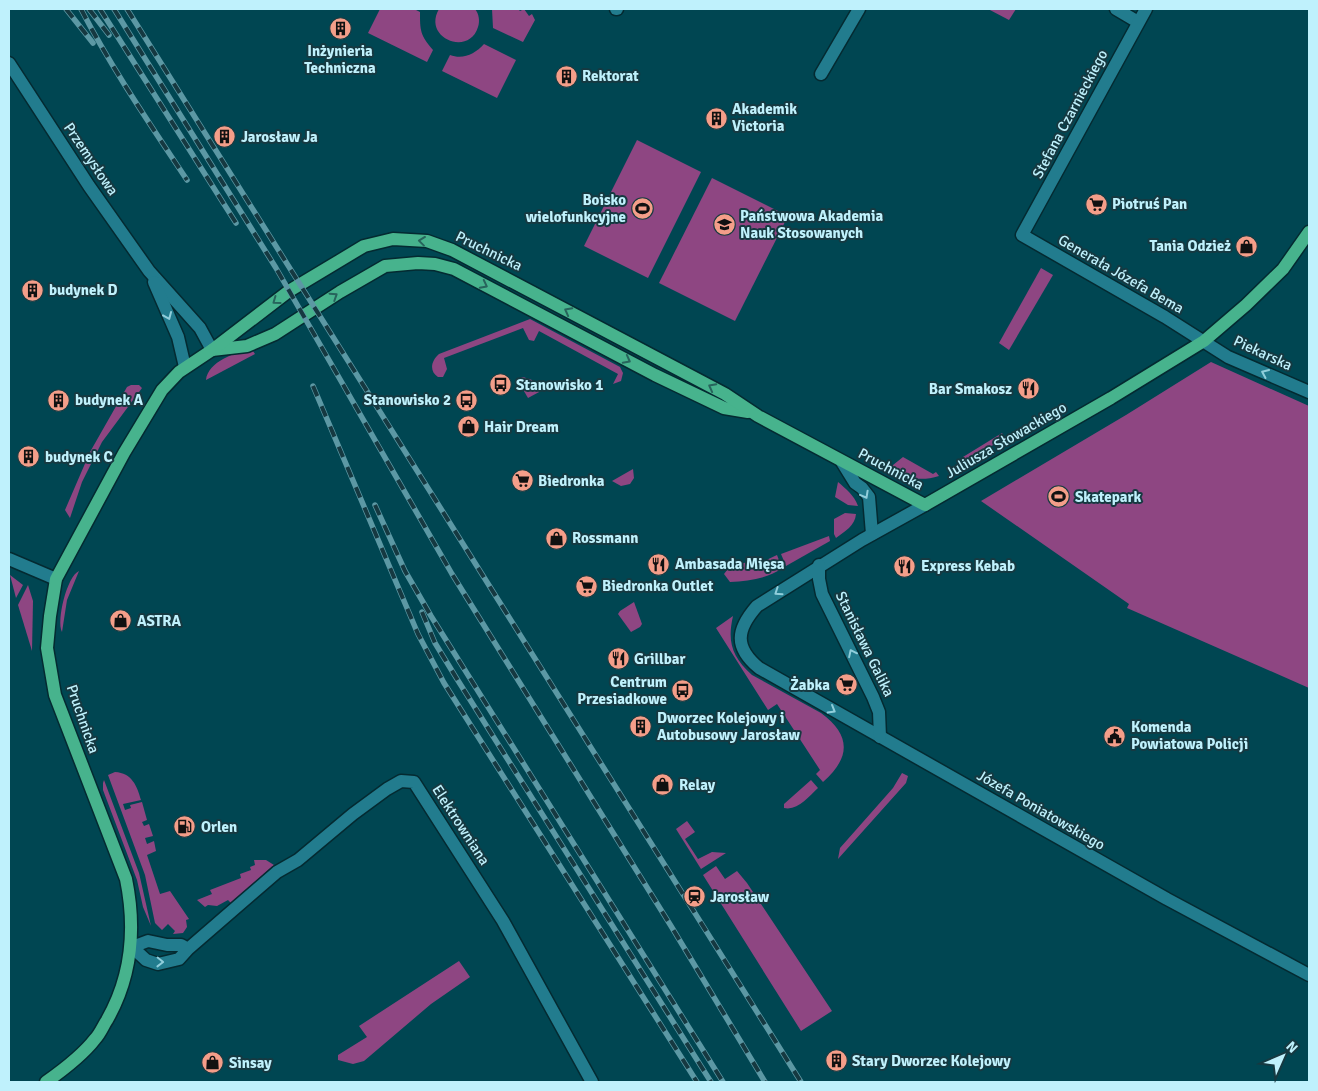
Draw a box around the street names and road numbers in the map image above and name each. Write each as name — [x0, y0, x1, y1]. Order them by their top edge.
street label: Stefana Czarnieckiego — [1028, 46, 1112, 181]
street label: Przemysłowa — [60, 119, 122, 199]
street label: Pruchnicka — [453, 227, 525, 275]
street label: Generała Józefa Bema — [1055, 231, 1187, 317]
street label: Piekarska — [1231, 332, 1295, 374]
street label: Juliusza Słowackiego — [942, 398, 1070, 482]
street label: Pruchnicka — [855, 444, 927, 494]
street label: Stanisława Galika — [832, 588, 898, 700]
street label: Pruchnicka — [63, 682, 103, 756]
street label: Józefa Poniatowskiego — [974, 766, 1108, 854]
street label: Elektrowniana — [428, 781, 494, 869]

